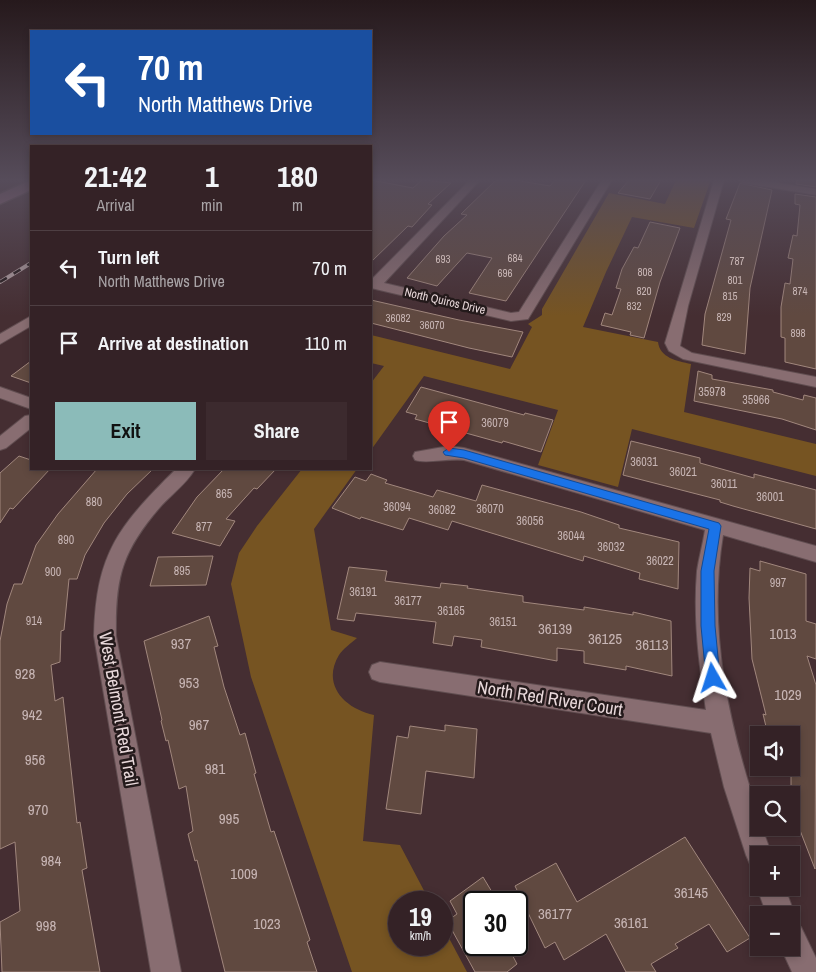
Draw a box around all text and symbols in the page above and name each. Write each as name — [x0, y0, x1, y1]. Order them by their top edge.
text: 70 m — [138, 44, 203, 91]
icon: left — [55, 50, 120, 115]
text: North Matthews Drive — [138, 89, 312, 119]
text: 21:42 — [84, 156, 147, 196]
text: 1 — [205, 156, 219, 196]
text: 180 — [277, 156, 318, 196]
text: Arrival — [97, 194, 134, 216]
text: min — [201, 194, 223, 216]
text: m — [292, 194, 303, 216]
text: Turn left — [98, 244, 159, 270]
house number: 684 — [507, 251, 523, 265]
house number: 693 — [435, 252, 451, 266]
icon: left — [55, 254, 83, 282]
house number: 787 — [729, 254, 745, 268]
text: 70 m — [312, 255, 347, 281]
house number: 808 — [637, 265, 653, 279]
house number: 696 — [497, 266, 513, 280]
text: North Matthews Drive — [98, 270, 225, 292]
house number: 801 — [727, 273, 743, 287]
street label: North Quiros Drive — [403, 284, 487, 318]
house number: 820 — [636, 284, 652, 298]
house number: 874 — [792, 284, 808, 298]
house number: 815 — [722, 289, 738, 303]
house number: 832 — [626, 299, 642, 313]
house number: 829 — [716, 310, 732, 324]
house number: 36082 — [385, 311, 411, 325]
house number: 36070 — [419, 318, 445, 332]
house number: 898 — [790, 326, 806, 340]
icon: arrive — [55, 329, 83, 357]
text: Arrive at destination — [98, 330, 249, 356]
text: 110 m — [305, 330, 347, 356]
house number: 35978 — [698, 384, 726, 400]
house number: 35966 — [742, 392, 770, 408]
pin — [428, 401, 470, 452]
button: Exit — [55, 402, 196, 460]
button: Share — [206, 402, 347, 460]
icon: arrive — [435, 408, 463, 436]
house number: 36079 — [481, 415, 509, 431]
house number: 36031 — [630, 454, 658, 470]
house number: 36021 — [669, 464, 697, 480]
house number: 36011 — [711, 476, 738, 492]
house number: 865 — [216, 486, 233, 502]
house number: 36001 — [756, 489, 784, 505]
house number: 880 — [86, 494, 102, 510]
house number: 36094 — [383, 499, 411, 515]
house number: 36070 — [476, 501, 504, 517]
house number: 36082 — [428, 502, 456, 518]
house number: 36056 — [516, 513, 544, 529]
house number: 877 — [196, 519, 213, 535]
house number: 36044 — [557, 528, 585, 544]
house number: 890 — [58, 532, 74, 548]
house number: 36032 — [597, 539, 625, 555]
house number: 36022 — [646, 553, 674, 569]
house number: 895 — [174, 563, 191, 579]
house number: 900 — [45, 564, 61, 580]
house number: 997 — [770, 575, 787, 591]
house number: 36191 — [349, 584, 377, 600]
house number: 36177 — [394, 593, 422, 609]
house number: 36165 — [437, 603, 465, 619]
house number: 914 — [26, 613, 43, 629]
house number: 36151 — [489, 614, 517, 630]
house number: 36139 — [538, 618, 572, 639]
house number: 1013 — [769, 623, 797, 644]
house number: 36125 — [588, 628, 622, 649]
street label: West Belmont Red Trail — [93, 630, 145, 788]
house number: 937 — [171, 633, 191, 654]
house number: 36113 — [635, 634, 669, 655]
position arrow — [686, 651, 738, 703]
house number: 928 — [15, 663, 35, 684]
house number: 953 — [179, 672, 199, 693]
street label: North Red River Court — [476, 674, 624, 722]
house number: 1029 — [774, 684, 802, 705]
house number: 942 — [22, 704, 42, 725]
house number: 967 — [189, 714, 209, 735]
map controls — [750, 726, 800, 956]
button: sound — [750, 726, 800, 776]
house number: 956 — [25, 749, 45, 770]
house number: 981 — [205, 758, 225, 779]
button: search — [750, 786, 800, 836]
house number: 970 — [28, 799, 48, 820]
house number: 995 — [219, 808, 239, 829]
button: + — [750, 846, 800, 896]
house number: 984 — [41, 850, 61, 871]
house number: 1009 — [230, 863, 258, 884]
house number: 36145 — [674, 882, 708, 903]
speed limit sign: 30 — [463, 891, 528, 956]
text: 19 — [409, 900, 432, 934]
house number: 36177 — [538, 903, 572, 924]
button: − — [750, 906, 800, 956]
house number: 36161 — [614, 912, 648, 933]
house number: 1023 — [253, 913, 281, 934]
house number: 998 — [36, 915, 56, 936]
text: km/h — [410, 928, 431, 944]

